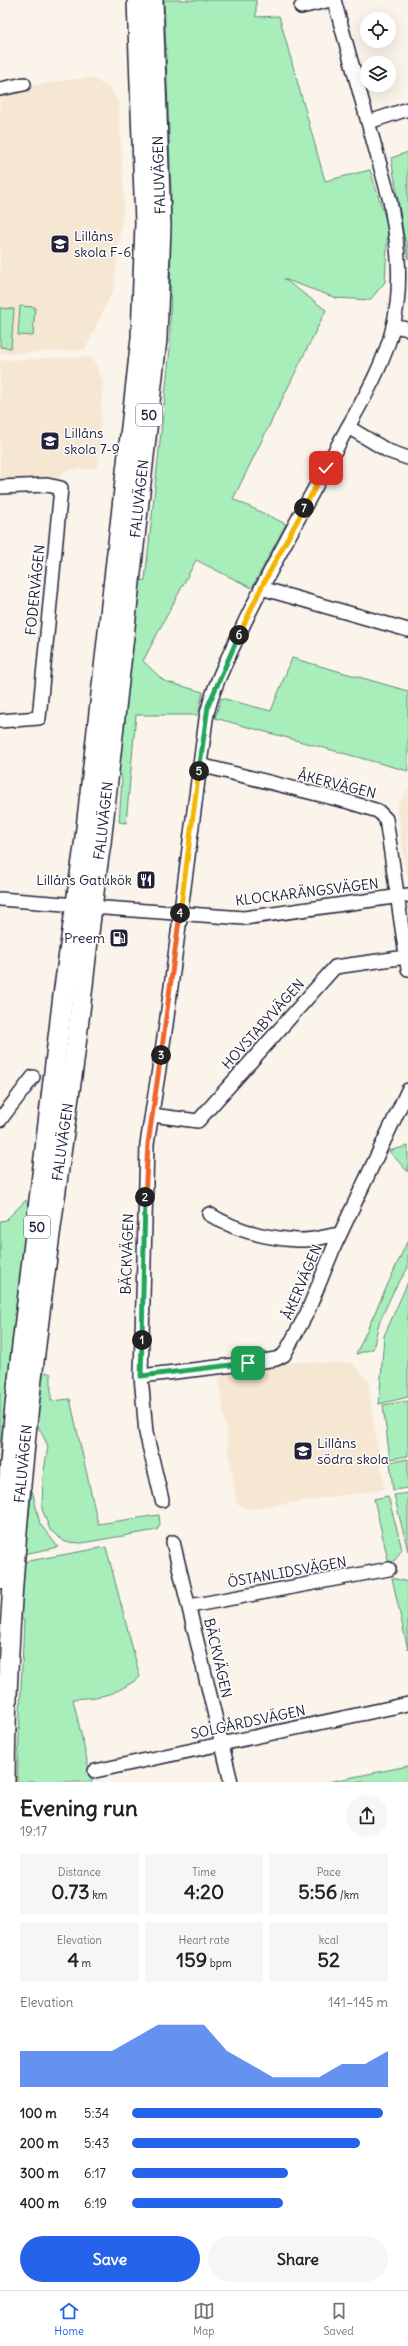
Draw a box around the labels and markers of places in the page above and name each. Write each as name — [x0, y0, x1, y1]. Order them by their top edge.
place label: Lillåns skola F-6 — [74, 227, 131, 261]
school or university icon: Lillåns skola F-6 — [49, 233, 71, 255]
place label: Lillåns skola 7-9 — [64, 424, 120, 458]
school or university icon: Lillåns skola 7-9 — [39, 430, 61, 452]
pin — [309, 451, 343, 485]
pin: 7 — [294, 498, 314, 518]
pin: 6 — [229, 625, 249, 645]
pin: 5 — [189, 761, 209, 781]
restaurant icon: Lillåns Gatukök — [135, 869, 157, 891]
place label: Lillåns Gatukök — [36, 871, 132, 889]
pin: 4 — [170, 903, 190, 923]
fuel station icon: Preem — [108, 927, 130, 949]
place label: Preem — [64, 929, 105, 947]
pin: 3 — [151, 1045, 171, 1065]
pin: 2 — [135, 1187, 155, 1207]
pin: 1 — [132, 1330, 152, 1350]
pin — [231, 1346, 265, 1380]
place label: Lillåns södra skola — [317, 1434, 389, 1468]
school or university icon: Lillåns södra skola — [292, 1440, 314, 1462]

